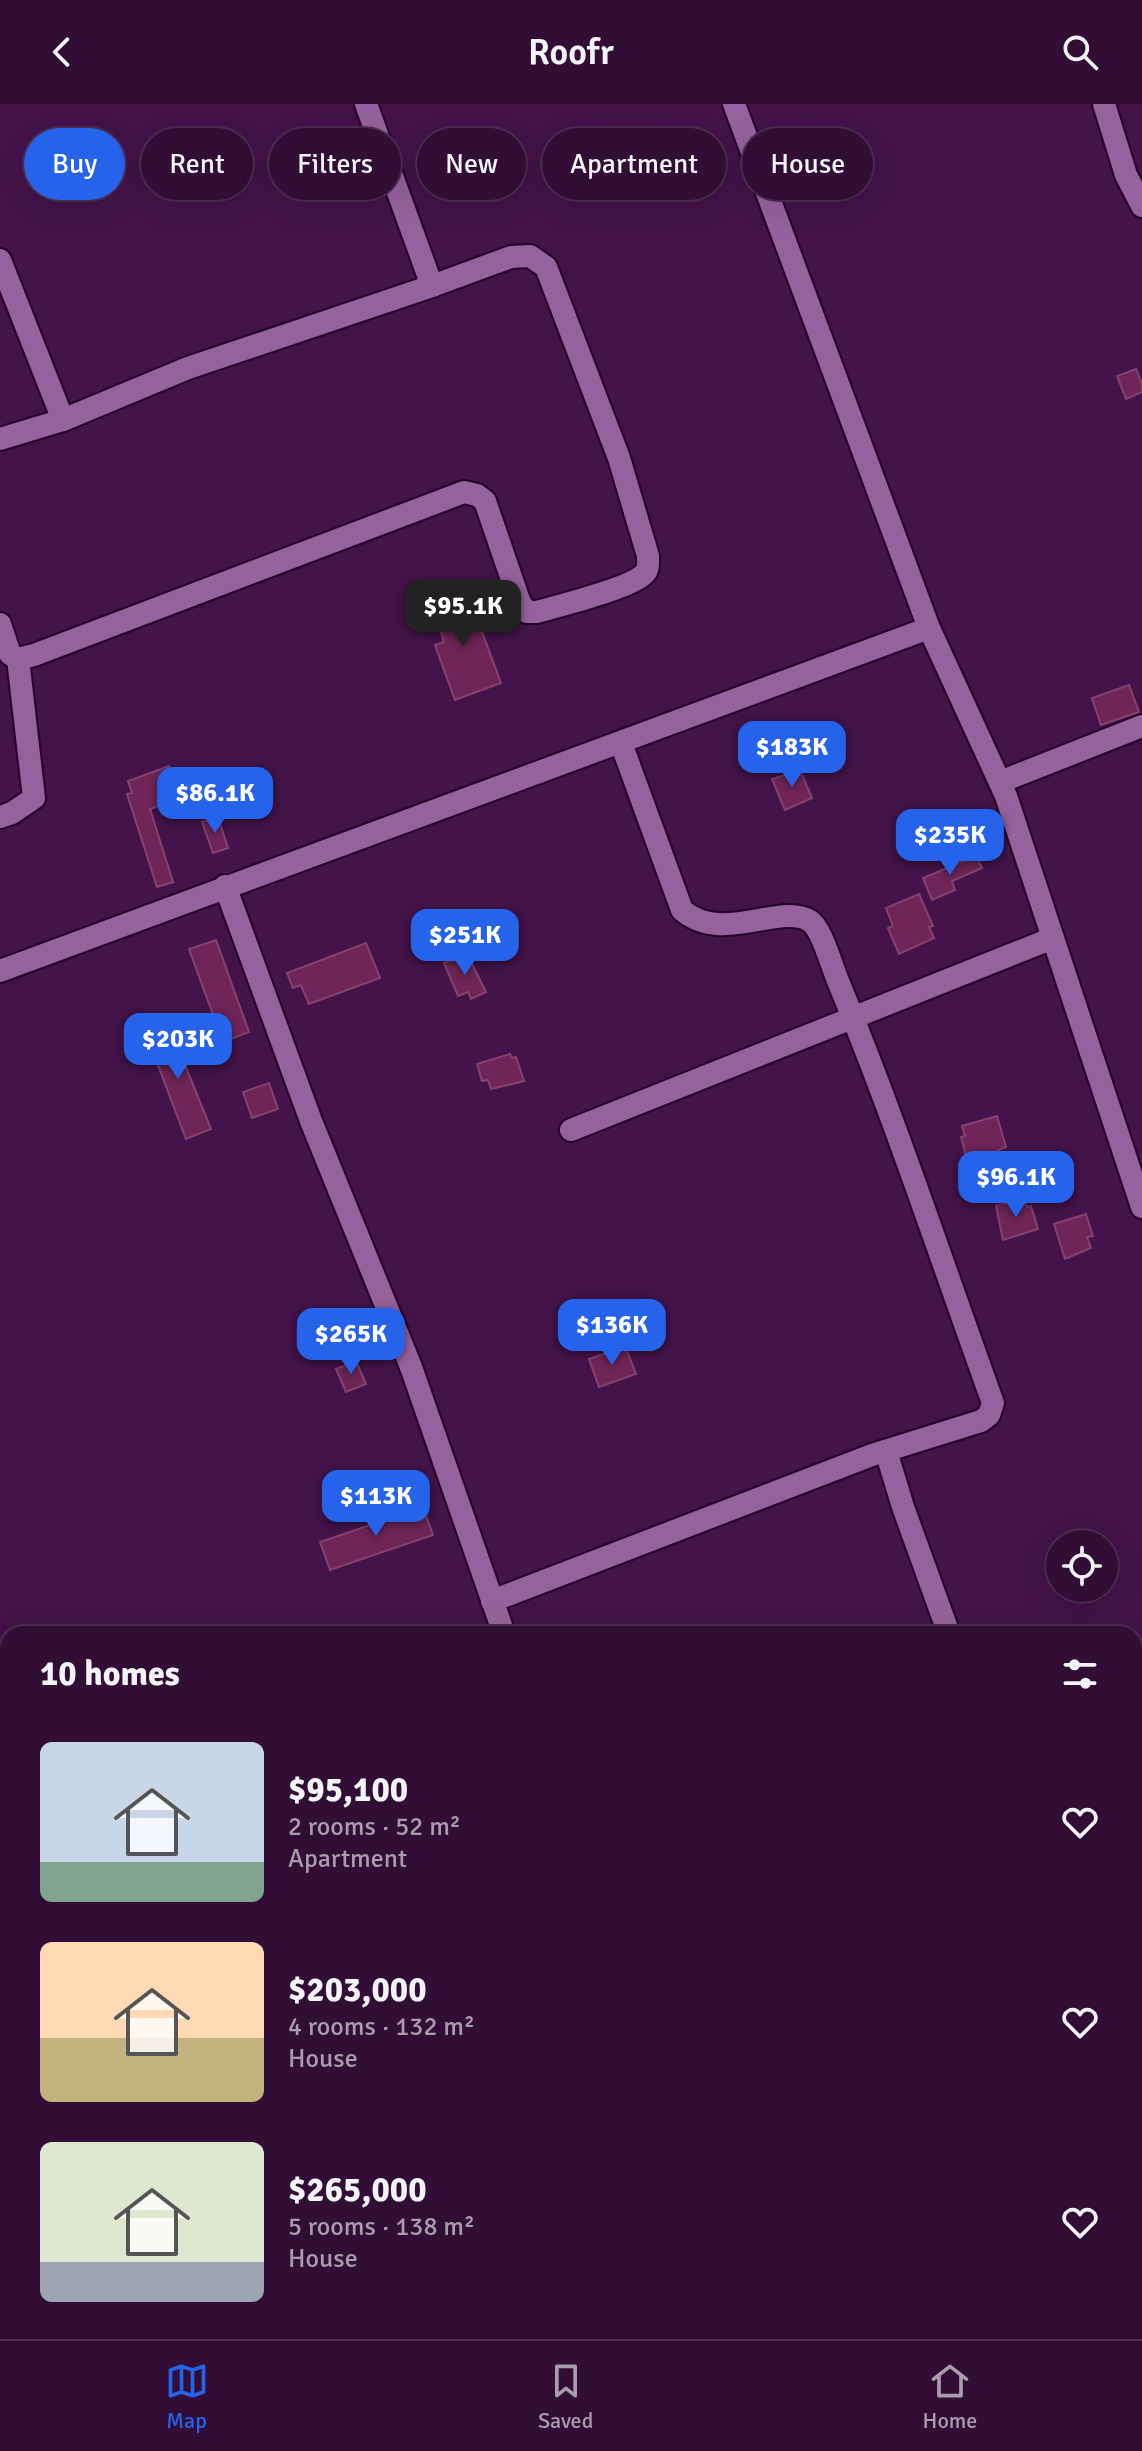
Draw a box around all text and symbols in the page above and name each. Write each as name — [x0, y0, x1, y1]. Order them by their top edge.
icon: back — [40, 30, 84, 74]
text: Roofr — [528, 30, 614, 75]
icon: search — [1058, 30, 1102, 74]
chip: Buy — [24, 128, 125, 200]
chip: Rent — [141, 128, 253, 200]
chip: Filters — [269, 128, 401, 200]
chip: New — [417, 128, 526, 200]
chip: Apartment — [542, 128, 726, 200]
chip: House — [742, 128, 873, 200]
pin: $95.1K — [398, 580, 528, 648]
text: $95.1K — [423, 590, 503, 622]
pin: $183K — [736, 721, 848, 789]
text: $183K — [756, 731, 828, 763]
pin: $86.1K — [150, 767, 280, 835]
text: $86.1K — [175, 777, 255, 809]
pin: $235K — [894, 809, 1006, 877]
text: $235K — [914, 819, 986, 851]
pin: $251K — [409, 909, 521, 977]
text: $251K — [429, 919, 501, 951]
pin: $203K — [122, 1013, 234, 1081]
text: $203K — [142, 1023, 214, 1055]
pin: $96.1K — [951, 1151, 1081, 1219]
text: $96.1K — [976, 1161, 1056, 1193]
pin: $136K — [556, 1299, 668, 1367]
pin: $265K — [295, 1308, 407, 1376]
text: $136K — [576, 1309, 648, 1341]
text: $265K — [315, 1318, 387, 1350]
pin: $113K — [320, 1470, 432, 1538]
text: $113K — [340, 1480, 412, 1512]
map controls — [1046, 1530, 1118, 1602]
button: locate — [1046, 1530, 1118, 1602]
icon: filters — [1058, 1652, 1102, 1696]
text: 10 homes — [40, 1653, 180, 1695]
text: $95,100 — [288, 1769, 408, 1811]
icon: home — [104, 1774, 200, 1870]
icon: heart — [1058, 1800, 1102, 1844]
text: 2 rooms · 52 m² — [288, 1811, 461, 1843]
text: Apartment — [288, 1843, 407, 1875]
text: $203,000 — [288, 1969, 427, 2011]
icon: home — [104, 1974, 200, 2070]
icon: heart — [1058, 2000, 1102, 2044]
text: 4 rooms · 132 m² — [288, 2011, 475, 2043]
text: House — [288, 2043, 358, 2075]
text: $265,000 — [288, 2169, 427, 2211]
icon: home — [104, 2174, 200, 2270]
icon: heart — [1058, 2200, 1102, 2244]
text: 5 rooms · 138 m² — [288, 2211, 475, 2243]
text: House — [288, 2243, 358, 2275]
tab: Map — [165, 2359, 209, 2434]
tab: Saved — [538, 2359, 593, 2434]
tab: Home — [923, 2359, 977, 2434]

